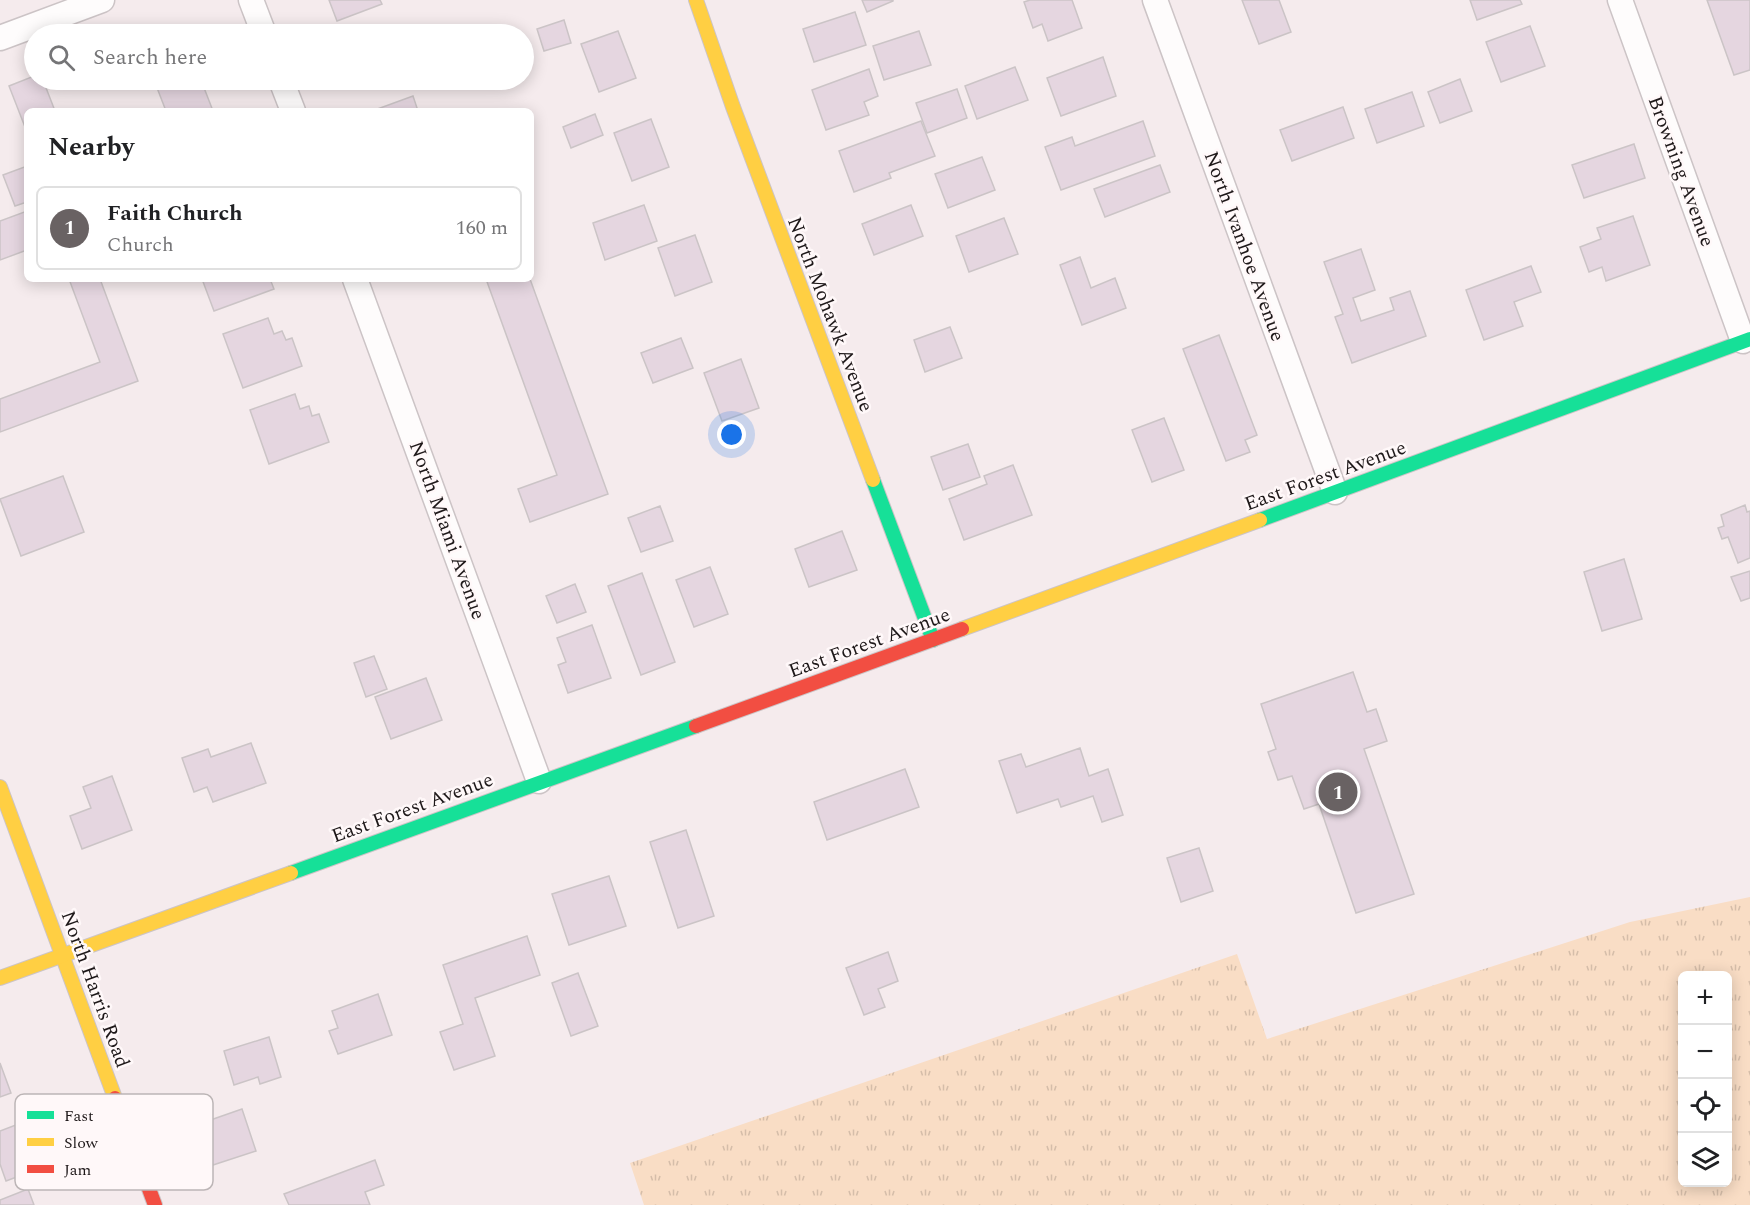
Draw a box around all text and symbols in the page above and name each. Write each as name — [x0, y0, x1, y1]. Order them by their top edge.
search box — [24, 24, 534, 90]
icon: search — [45, 41, 78, 74]
text: Search here — [93, 41, 207, 74]
street label: Browning Avenue — [1640, 92, 1722, 251]
text: Nearby — [48, 127, 134, 167]
street label: North Ivanhoe Avenue — [1196, 147, 1292, 346]
text: Faith Church — [107, 197, 243, 230]
street label: North Mohawk Avenue — [779, 212, 881, 416]
text: 1 — [64, 213, 75, 243]
text: 160 m — [456, 213, 508, 243]
text: Church — [107, 230, 174, 260]
your location — [717, 420, 746, 449]
street label: East Forest Avenue — [1240, 433, 1410, 519]
street label: North Miami Avenue — [401, 437, 493, 624]
street label: East Forest Avenue — [784, 600, 954, 686]
street label: East Forest Avenue — [327, 765, 497, 851]
pin: 1 — [1318, 770, 1358, 814]
street label: North Harris Road — [53, 907, 137, 1072]
map controls — [1678, 971, 1732, 1187]
button: + — [1678, 971, 1732, 1025]
button: − — [1678, 1025, 1732, 1079]
button: locate — [1678, 1079, 1732, 1133]
legend — [15, 1094, 213, 1190]
text: Fast — [64, 1104, 94, 1128]
text: Slow — [64, 1131, 99, 1155]
button: layers — [1678, 1133, 1732, 1187]
text: Jam — [64, 1158, 92, 1182]

